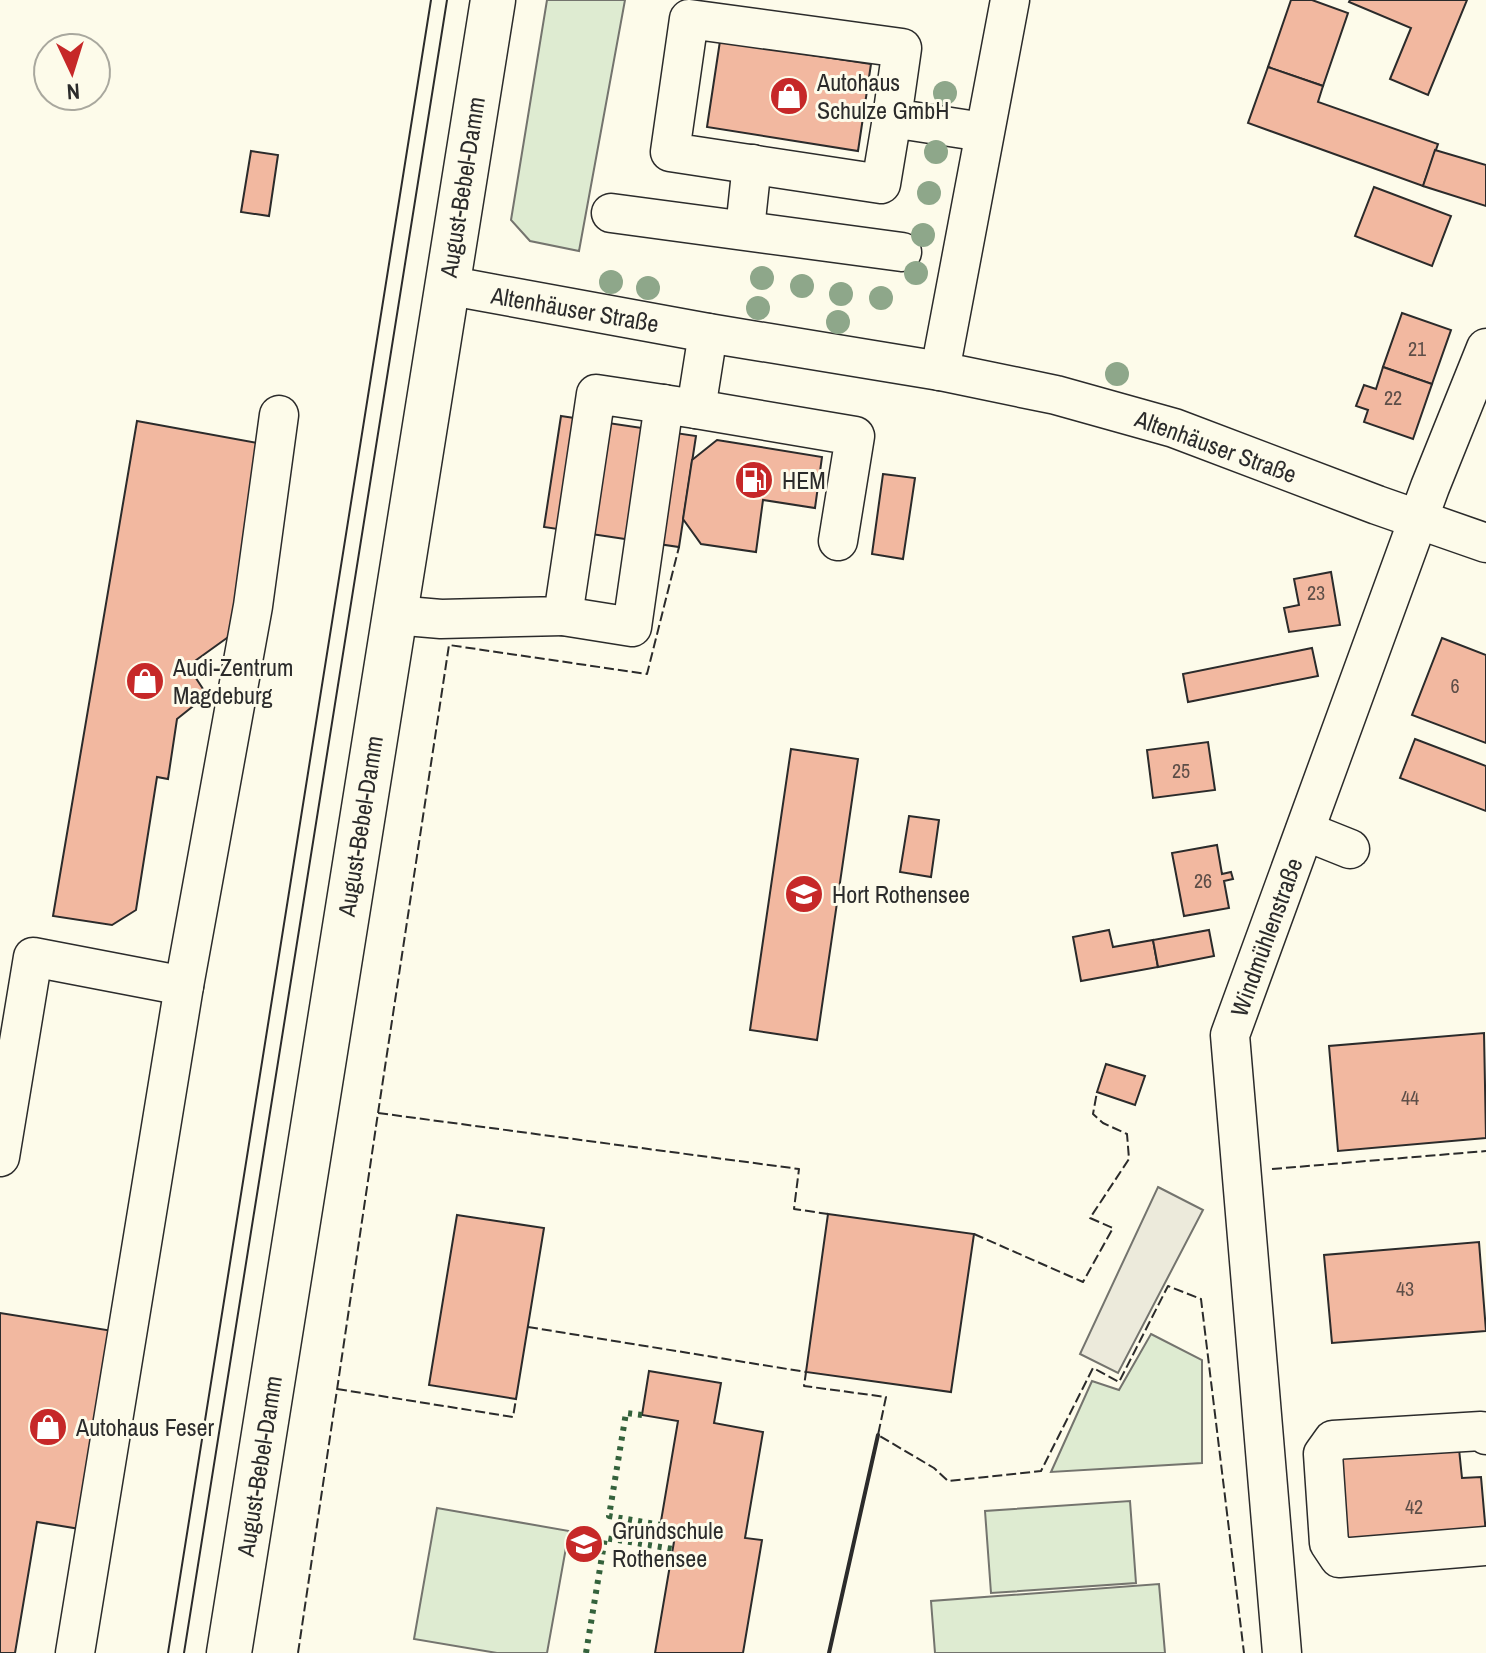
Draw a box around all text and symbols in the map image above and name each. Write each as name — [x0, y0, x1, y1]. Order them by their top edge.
north arrow — [32, 32, 112, 112]
place label: Autohaus Schulze GmbH — [816, 66, 949, 126]
shop icon: Autohaus Schulze GmbH — [768, 75, 810, 117]
text: N — [66, 77, 81, 107]
street label: August-Bebel-Damm — [432, 94, 492, 281]
street label: Altenhäuser Straße — [488, 278, 661, 339]
house number: 21 — [1408, 335, 1426, 362]
house number: 22 — [1384, 384, 1402, 411]
street label: Altenhäuser Straße — [1130, 402, 1301, 490]
fuel station icon: HEM — [733, 459, 775, 501]
place label: HEM — [782, 464, 826, 496]
house number: 23 — [1307, 579, 1325, 606]
place label: Audi-Zentrum Magdeburg — [172, 651, 293, 711]
shop icon: Audi-Zentrum Magdeburg — [124, 660, 166, 702]
house number: 6 — [1450, 672, 1460, 699]
street label: August-Bebel-Damm — [330, 733, 390, 920]
house number: 25 — [1172, 757, 1190, 784]
street label: Windmühlenstraße — [1223, 853, 1309, 1021]
house number: 26 — [1194, 867, 1212, 894]
school or university icon: Hort Rothensee — [783, 873, 825, 915]
place label: Hort Rothensee — [832, 878, 970, 910]
house number: 44 — [1401, 1084, 1419, 1111]
house number: 43 — [1396, 1275, 1414, 1302]
street label: August-Bebel-Damm — [229, 1373, 289, 1560]
shop icon: Autohaus Feser — [27, 1406, 69, 1448]
place label: Autohaus Feser — [75, 1411, 214, 1443]
house number: 42 — [1405, 1493, 1423, 1520]
place label: Grundschule Rothensee — [612, 1514, 724, 1574]
school or university icon: Grundschule Rothensee — [563, 1523, 605, 1565]

